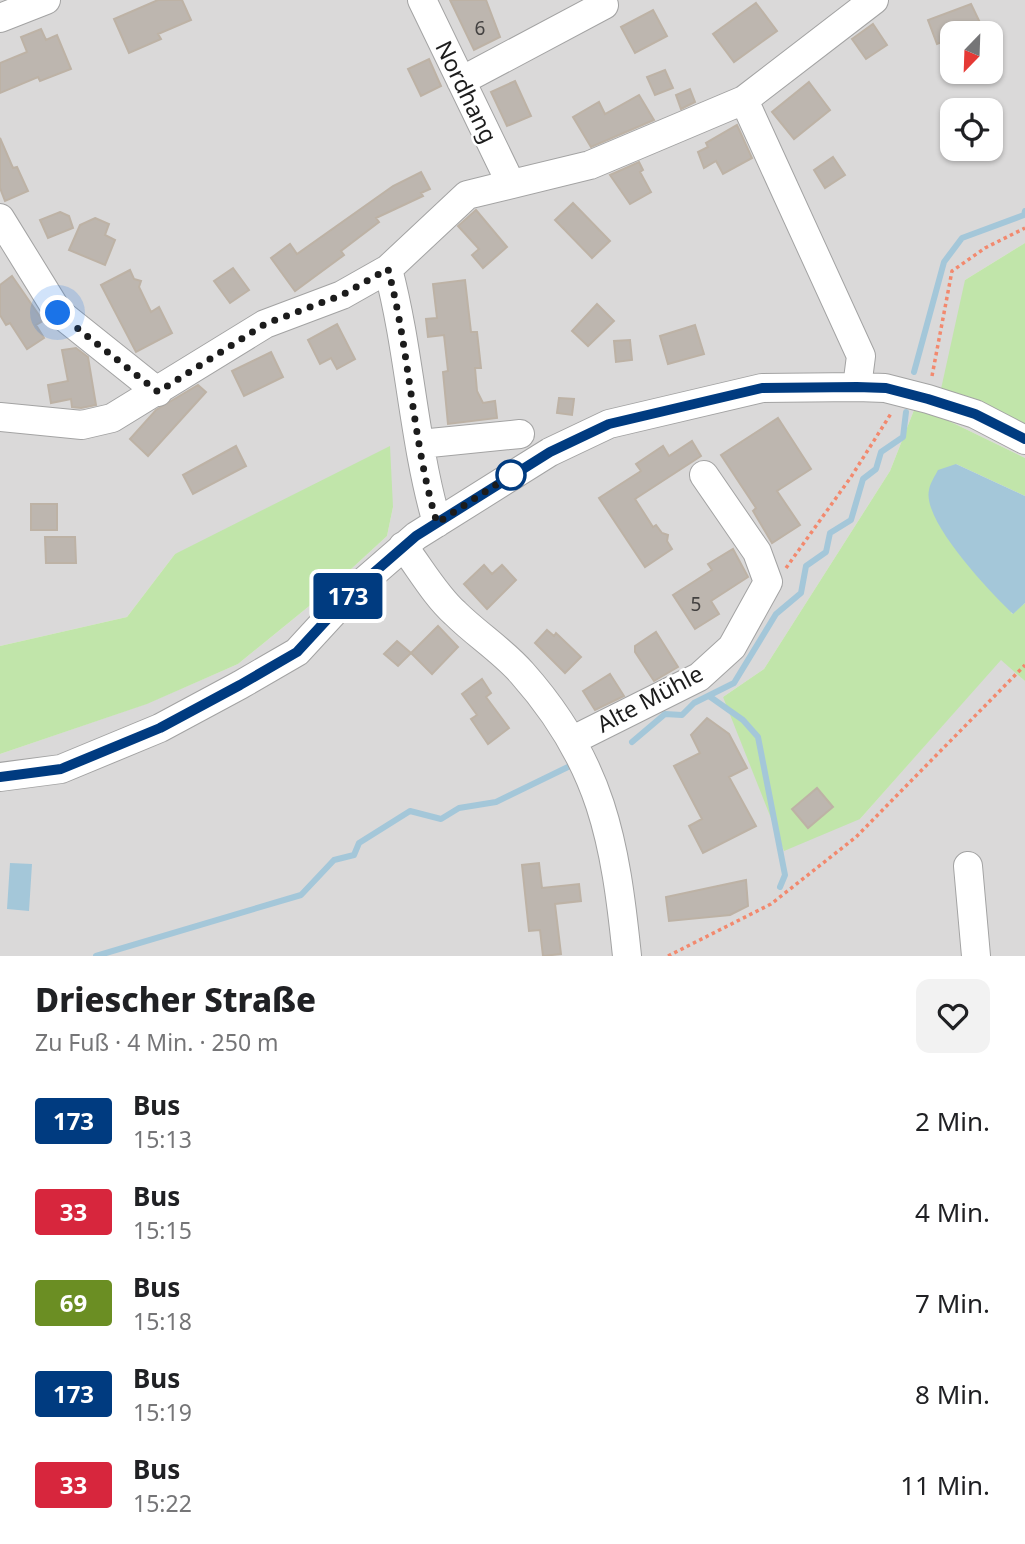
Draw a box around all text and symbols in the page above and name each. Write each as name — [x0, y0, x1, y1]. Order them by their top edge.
house number: 6 — [475, 15, 485, 41]
north arrow — [940, 21, 1003, 84]
map controls — [940, 21, 1003, 161]
street label: Nordhang — [428, 35, 505, 148]
button: locate — [940, 98, 1003, 161]
your location — [40, 295, 75, 330]
unlabelled marker — [496, 460, 526, 490]
line badge: 173 — [308, 573, 388, 619]
text: 173 — [327, 579, 369, 612]
house number: 5 — [691, 591, 701, 617]
street label: Alte Mühle — [591, 657, 708, 739]
text: Driescher Straße — [35, 977, 316, 1022]
button: heart — [916, 979, 990, 1053]
text: Zu Fuß · 4 Min. · 250 m — [35, 1026, 279, 1058]
text: Bus — [133, 1087, 180, 1123]
text: 2 Min. — [915, 1103, 990, 1139]
text: 173 — [53, 1104, 94, 1137]
text: 15:13 — [133, 1123, 192, 1155]
text: Bus — [133, 1178, 180, 1214]
text: 4 Min. — [915, 1194, 990, 1230]
text: 33 — [60, 1195, 87, 1228]
text: 15:15 — [133, 1214, 192, 1246]
text: Bus — [133, 1269, 180, 1305]
text: 7 Min. — [915, 1285, 990, 1321]
text: 69 — [60, 1286, 87, 1319]
text: 15:18 — [133, 1305, 192, 1337]
text: Bus — [133, 1360, 180, 1396]
text: 8 Min. — [915, 1376, 990, 1412]
text: 173 — [53, 1377, 94, 1410]
text: 15:19 — [133, 1396, 192, 1428]
text: Bus — [133, 1451, 180, 1487]
text: 11 Min. — [900, 1467, 990, 1503]
text: 33 — [60, 1468, 87, 1501]
text: 15:22 — [133, 1487, 192, 1519]

